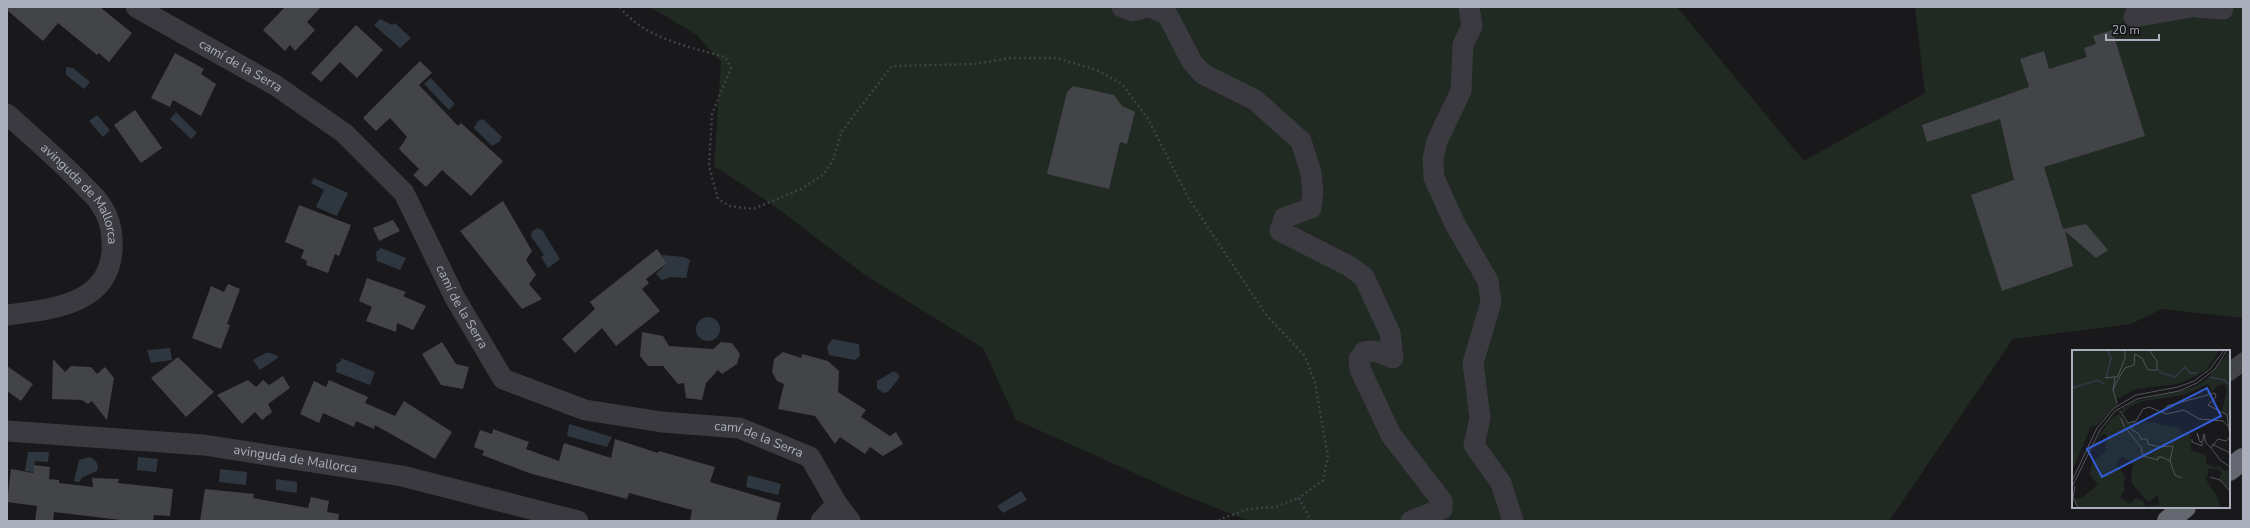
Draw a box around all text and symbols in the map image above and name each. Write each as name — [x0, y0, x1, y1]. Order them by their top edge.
scale bar — [2106, 16, 2159, 42]
text: 20 m — [2112, 22, 2140, 38]
street label: camí de la Serra — [196, 35, 286, 97]
street label: avinguda de Mallorca — [36, 139, 121, 245]
street label: camí de la Serra — [431, 262, 492, 352]
inset map — [2072, 350, 2230, 508]
street label: camí de la Serra — [714, 417, 806, 462]
street label: avinguda de Mallorca — [232, 441, 358, 478]

